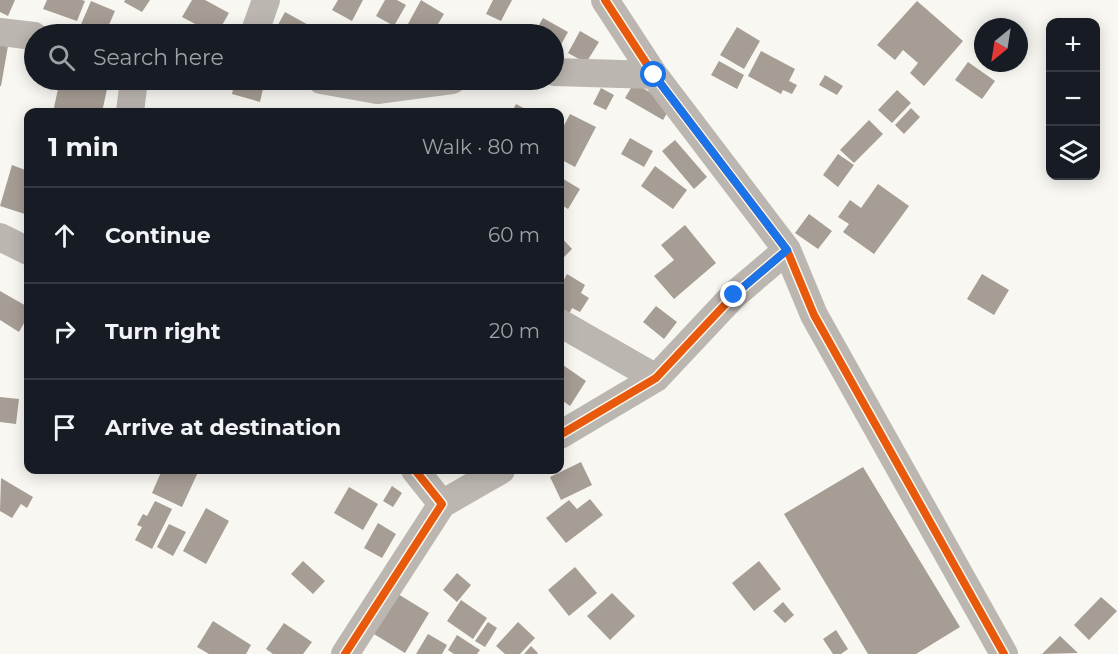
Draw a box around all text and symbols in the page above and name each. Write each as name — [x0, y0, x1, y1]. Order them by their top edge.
north arrow — [974, 18, 1028, 72]
map controls — [1046, 18, 1100, 180]
button: + — [1046, 18, 1100, 72]
search box — [24, 24, 564, 90]
icon: search — [45, 41, 78, 74]
text: Search here — [93, 44, 224, 71]
route start — [640, 61, 666, 87]
button: − — [1046, 72, 1100, 126]
button: layers — [1046, 126, 1100, 180]
text: 1 min — [48, 131, 119, 163]
text: Walk · 80 m — [422, 135, 540, 159]
icon: ahead — [48, 219, 81, 252]
text: Continue — [105, 222, 211, 249]
text: 60 m — [488, 223, 540, 247]
route end — [720, 281, 746, 307]
icon: right — [48, 315, 81, 348]
text: Turn right — [105, 318, 220, 345]
text: 20 m — [489, 319, 540, 343]
icon: arrive — [48, 411, 81, 444]
text: Arrive at destination — [105, 414, 341, 441]

